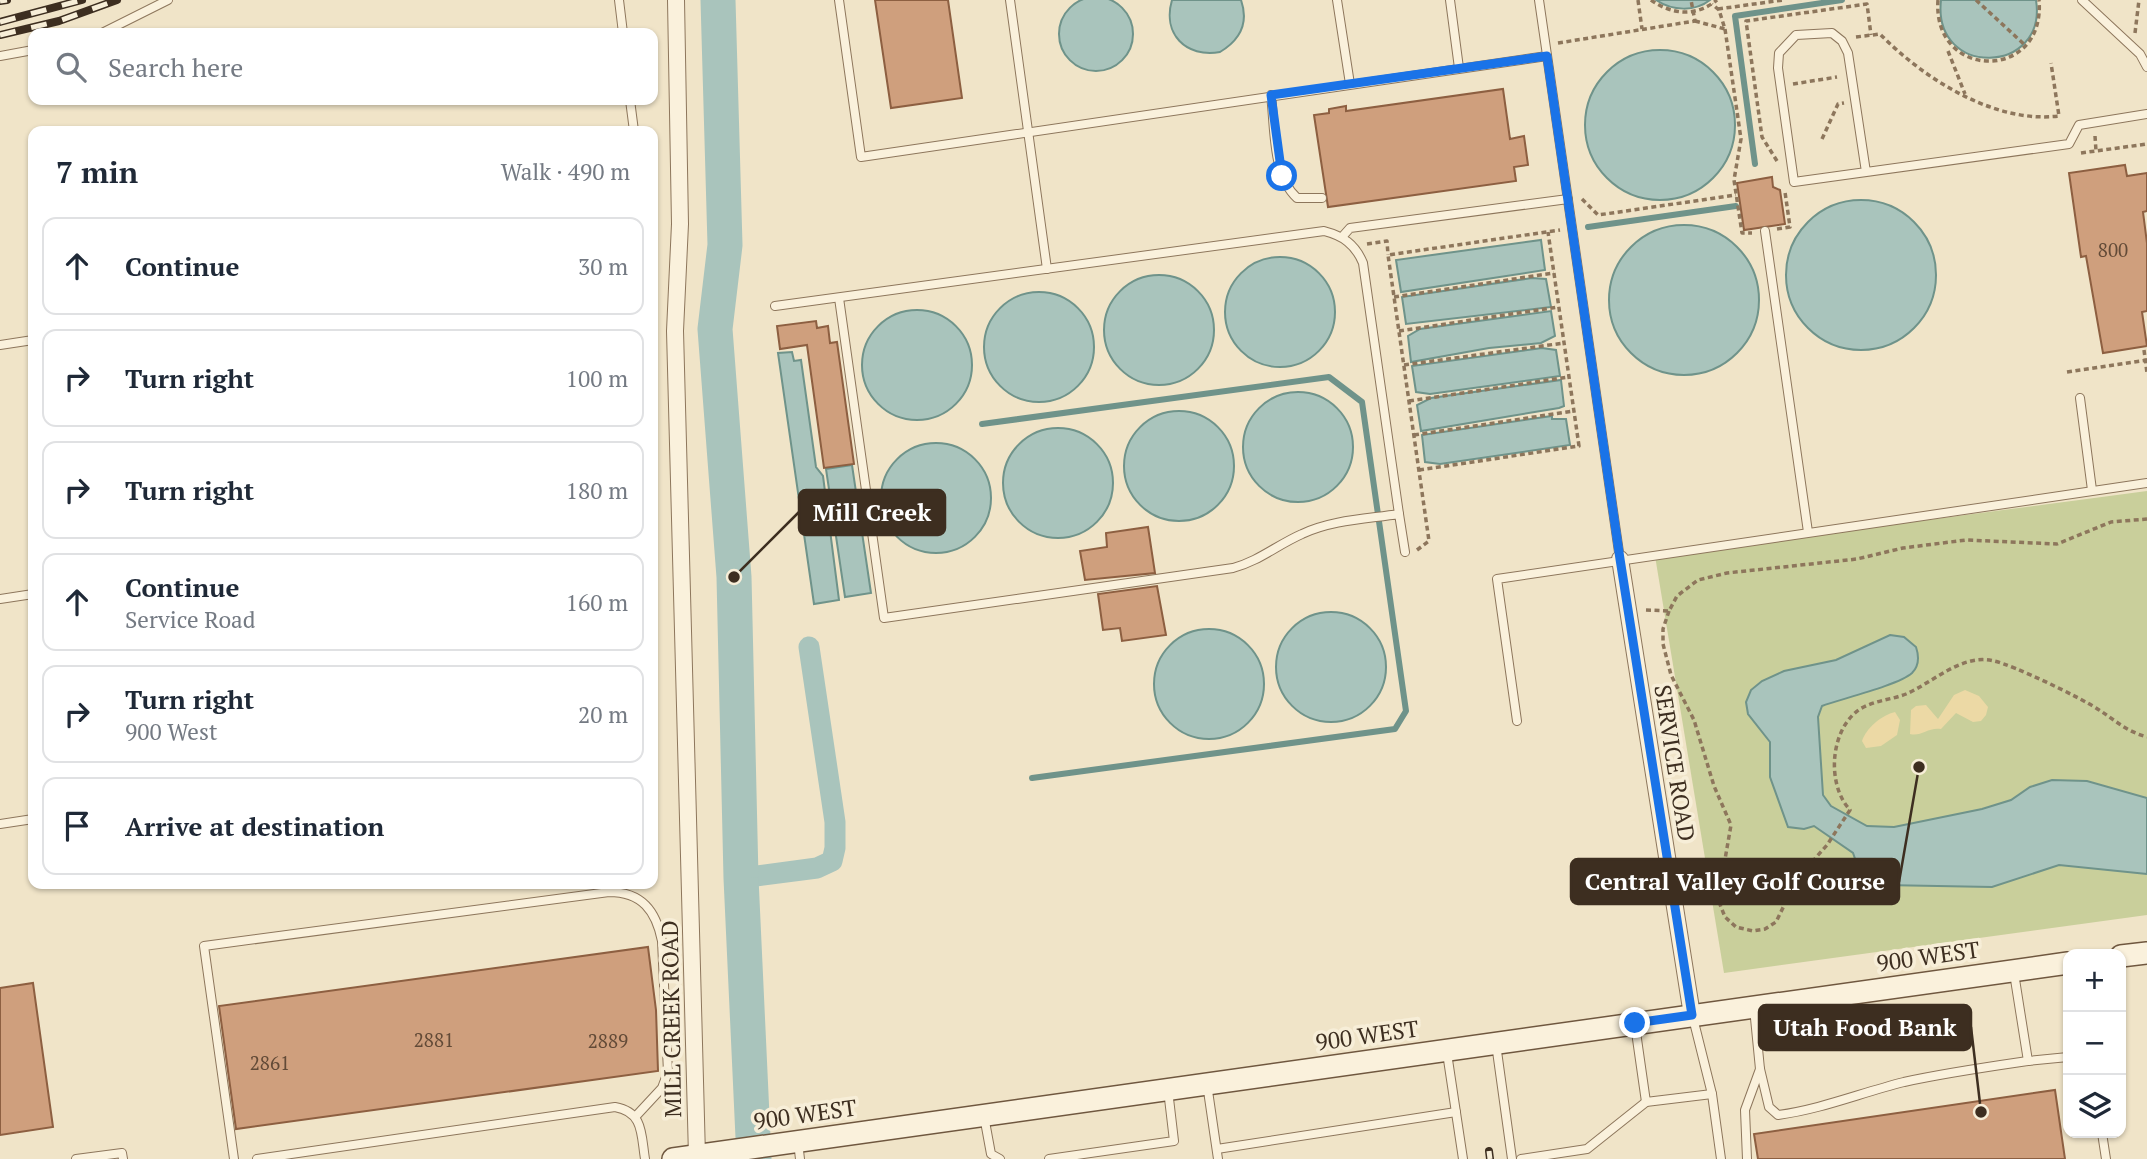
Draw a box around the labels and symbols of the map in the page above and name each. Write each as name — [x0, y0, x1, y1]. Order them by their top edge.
route start — [1266, 160, 1297, 191]
house number: 800 — [2098, 237, 2128, 262]
callout: Mill Creek — [799, 490, 945, 535]
text: Mill Creek — [813, 496, 931, 528]
street label: SERVICE ROAD — [1647, 683, 1703, 843]
callout: Central Valley Golf Course — [1571, 859, 1899, 904]
text: Central Valley Golf Course — [1585, 865, 1885, 897]
street label: MILL CREEK ROAD — [654, 920, 688, 1118]
street label: 900 WEST — [1874, 933, 1982, 979]
callout: Utah Food Bank — [1759, 1005, 1971, 1050]
route end — [1619, 1007, 1650, 1038]
text: Utah Food Bank — [1773, 1011, 1957, 1043]
street label: 900 WEST — [1313, 1012, 1421, 1058]
house number: 2881 — [414, 1027, 454, 1052]
house number: 2889 — [588, 1028, 628, 1053]
house number: 2861 — [250, 1050, 290, 1075]
street label: 900 WEST — [751, 1091, 859, 1137]

